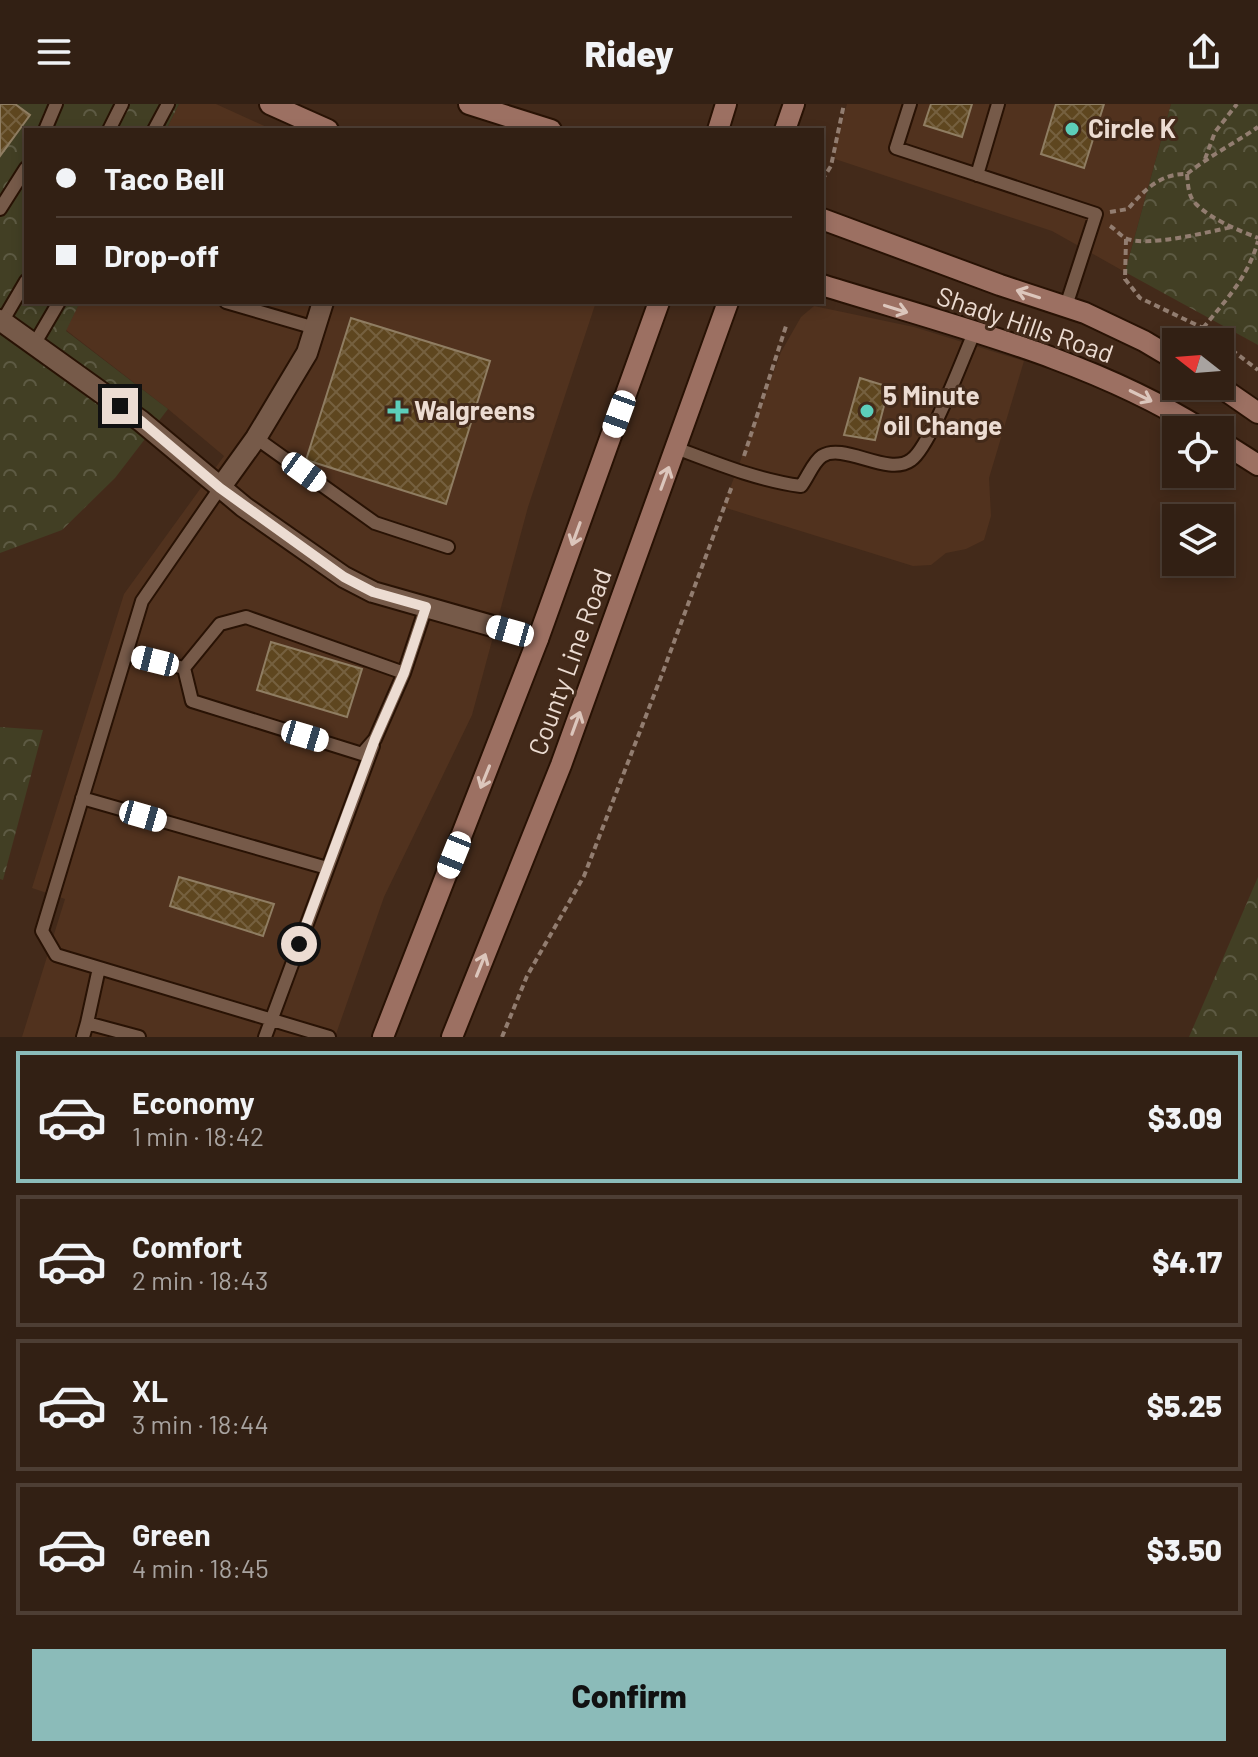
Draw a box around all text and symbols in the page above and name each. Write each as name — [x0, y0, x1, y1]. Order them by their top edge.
icon: menu — [32, 30, 76, 74]
icon: share — [1182, 30, 1226, 74]
text: Ridey — [584, 31, 674, 74]
place label: Circle K — [1088, 112, 1176, 143]
marker: Circle K — [1063, 120, 1081, 138]
text: Taco Bell — [104, 160, 225, 196]
text: Drop-off — [104, 237, 219, 273]
street label: Shady Hills Road — [933, 279, 1118, 368]
one-way arrow — [1016, 286, 1041, 301]
one-way arrow — [884, 302, 909, 317]
north arrow — [1162, 328, 1234, 400]
map controls — [1162, 328, 1234, 576]
place label: 5 Minute oil Change — [883, 379, 1002, 440]
car — [600, 387, 638, 441]
route end — [102, 388, 138, 424]
one-way arrow — [1128, 389, 1152, 404]
place label: Walgreens — [414, 394, 535, 425]
marker: Walgreens — [389, 402, 407, 420]
marker: 5 Minute oil Change — [858, 402, 876, 420]
button: locate — [1162, 416, 1234, 488]
car — [278, 448, 330, 496]
one-way arrow — [658, 466, 673, 491]
button: layers — [1162, 504, 1234, 576]
one-way arrow — [568, 521, 582, 545]
street label: County Line Road — [520, 564, 617, 759]
car — [484, 613, 536, 649]
car — [129, 644, 181, 678]
one-way arrow — [570, 711, 584, 736]
car — [279, 718, 331, 754]
one-way arrow — [477, 764, 491, 789]
car — [117, 798, 169, 834]
car — [434, 828, 474, 882]
route start — [281, 926, 317, 962]
one-way arrow — [474, 953, 489, 978]
icon: car — [36, 1081, 108, 1153]
text: Economy — [132, 1084, 255, 1120]
text: $3.09 — [1148, 1099, 1222, 1135]
text: 1 min · 18:42 — [132, 1120, 264, 1151]
icon: car — [36, 1225, 108, 1297]
text: Comfort — [132, 1228, 242, 1264]
text: $4.17 — [1152, 1243, 1222, 1279]
text: 2 min · 18:43 — [132, 1264, 268, 1295]
icon: car — [36, 1369, 108, 1441]
text: XL — [132, 1372, 168, 1408]
text: $5.25 — [1147, 1387, 1222, 1423]
text: 3 min · 18:44 — [132, 1408, 269, 1439]
icon: car — [36, 1513, 108, 1585]
text: Green — [132, 1516, 211, 1552]
text: $3.50 — [1147, 1531, 1222, 1567]
text: 4 min · 18:45 — [132, 1552, 269, 1583]
button: Confirm — [32, 1649, 1226, 1741]

